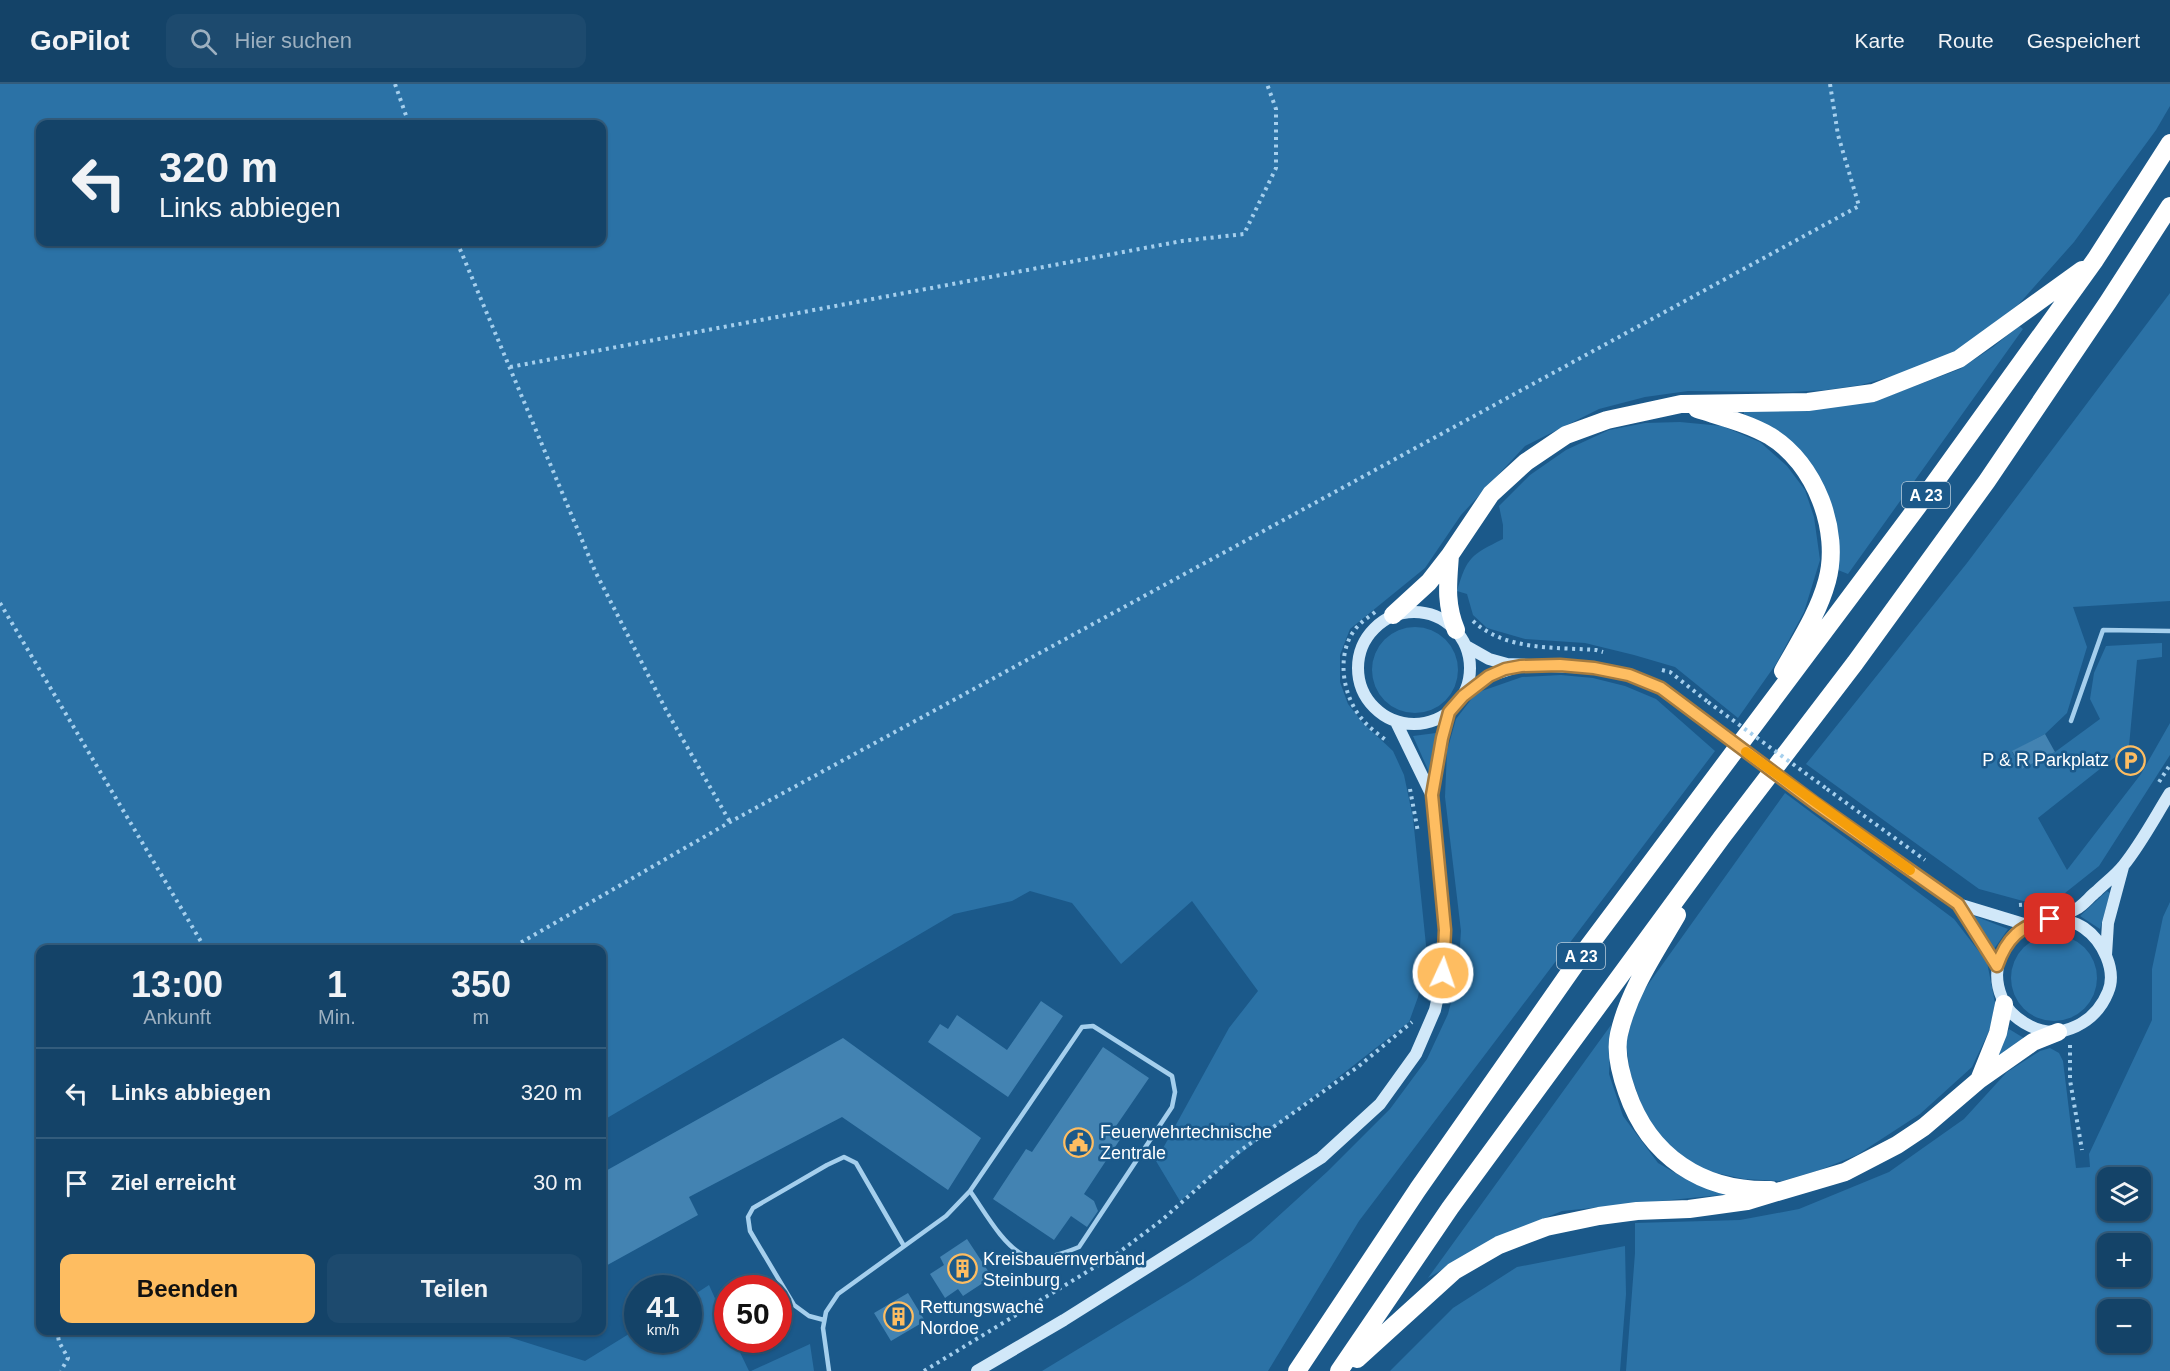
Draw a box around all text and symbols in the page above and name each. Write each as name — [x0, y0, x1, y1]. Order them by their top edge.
search box — [166, 14, 586, 68]
text: GoPilot — [30, 25, 130, 56]
icon: search — [187, 25, 220, 58]
text: Hier suchen — [235, 28, 352, 53]
text: Karte — [1855, 29, 1905, 52]
text: Route — [1938, 29, 1994, 52]
text: Gespeichert — [2027, 29, 2140, 52]
icon: left — [60, 144, 138, 222]
text: 320 m — [159, 144, 278, 191]
text: Links abbiegen — [159, 193, 341, 223]
road number: A 23 — [1902, 482, 1950, 508]
parking icon: P & R Parkplatz — [2114, 744, 2146, 776]
place label: P & R Parkplatz — [1982, 750, 2109, 770]
pin — [2024, 893, 2075, 944]
icon: arrive — [2033, 902, 2066, 935]
position arrow — [1411, 941, 1475, 1005]
road number: A 23 — [1557, 943, 1605, 969]
text: 13:00 — [131, 964, 223, 1005]
text: 1 — [327, 964, 347, 1005]
text: 350 — [451, 964, 511, 1005]
text: Ankunft — [143, 1006, 211, 1028]
text: Min. — [318, 1006, 356, 1028]
text: m — [473, 1006, 489, 1028]
icon: left — [60, 1077, 93, 1110]
text: Links abbiegen — [111, 1080, 271, 1105]
text: 320 m — [521, 1080, 582, 1105]
place label: Feuerwehrtechnische Zentrale — [1100, 1122, 1272, 1163]
public building icon: Feuerwehrtechnische Zentrale — [1063, 1126, 1095, 1158]
icon: arrive — [60, 1167, 93, 1200]
map controls — [2097, 1167, 2151, 1353]
button: layers — [2097, 1167, 2151, 1221]
text: Ziel erreicht — [111, 1170, 236, 1195]
text: 30 m — [533, 1170, 582, 1195]
button: + — [2097, 1233, 2151, 1287]
place label: Kreisbauernverband Steinburg — [983, 1249, 1145, 1290]
building icon: Kreisbauernverband Steinburg — [946, 1253, 978, 1285]
button: Beenden — [60, 1254, 315, 1323]
button: Teilen — [327, 1254, 582, 1323]
speed limit sign: 50 — [714, 1275, 792, 1353]
text: 41 — [646, 1290, 680, 1323]
place label: Rettungswache Nordoe — [920, 1297, 1044, 1338]
button: − — [2097, 1299, 2151, 1353]
building icon: Rettungswache Nordoe — [883, 1301, 915, 1333]
text: km/h — [647, 1321, 679, 1338]

